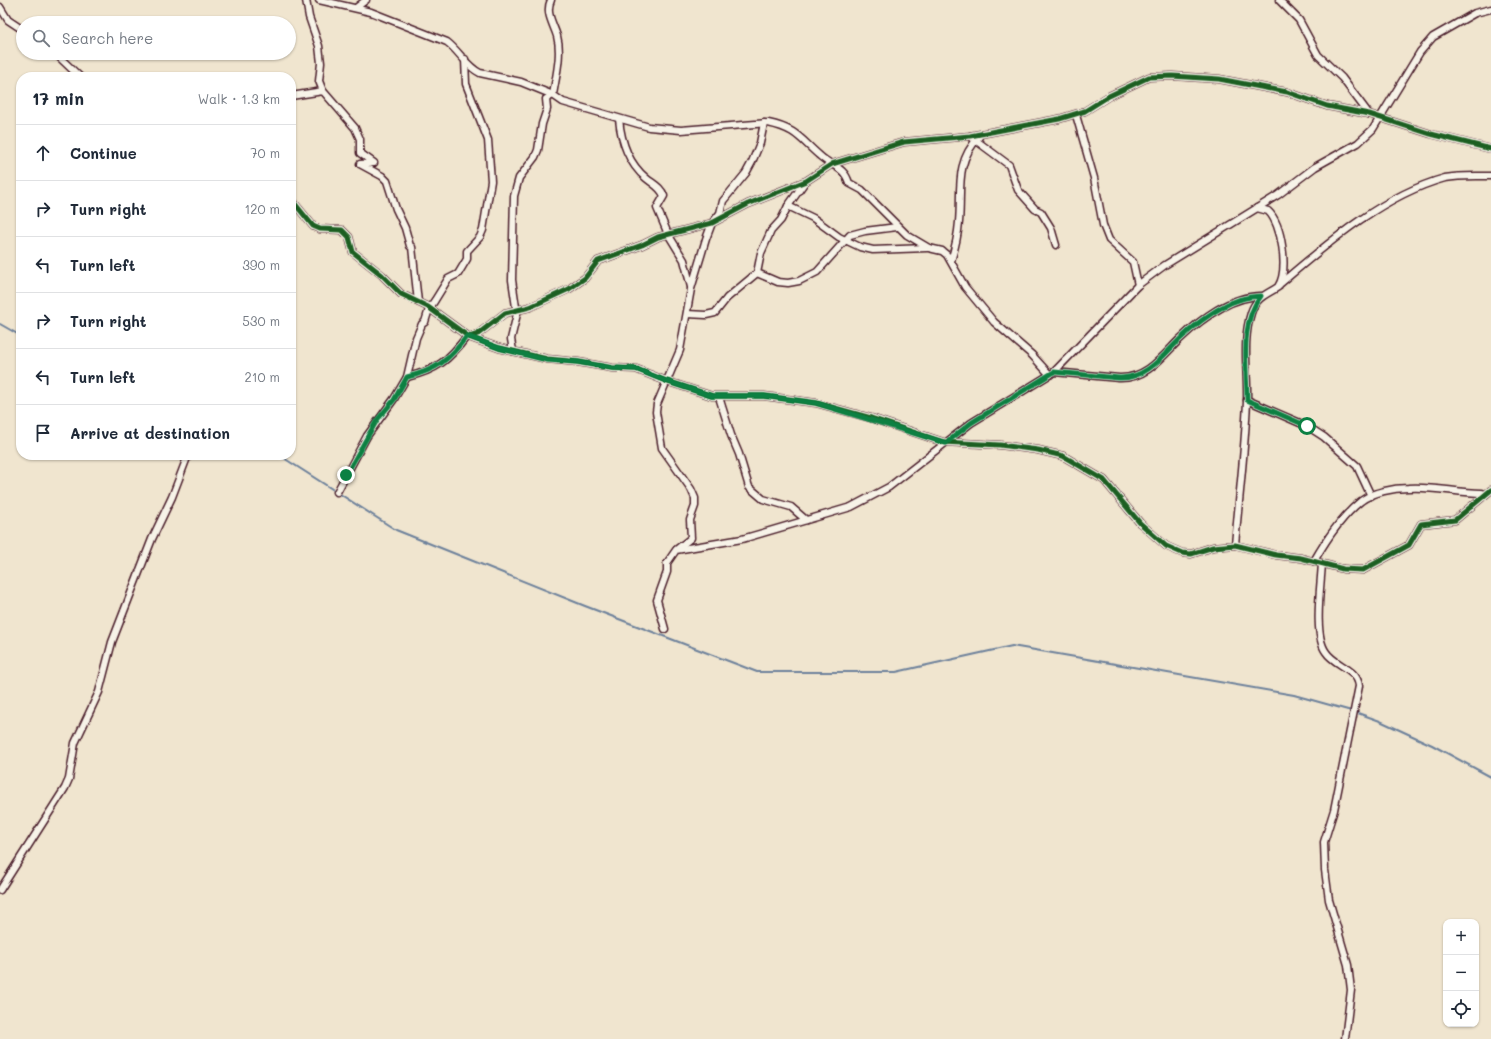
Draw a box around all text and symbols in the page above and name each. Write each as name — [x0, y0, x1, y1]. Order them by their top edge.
search box — [16, 16, 296, 60]
icon: search — [30, 27, 52, 49]
text: Search here — [62, 28, 153, 48]
text: 17 min — [32, 87, 84, 109]
text: Walk · 1.3 km — [198, 90, 280, 107]
icon: ahead — [32, 142, 54, 164]
text: Continue — [70, 143, 137, 163]
text: 70 m — [250, 144, 280, 161]
icon: right — [32, 198, 54, 220]
text: Turn right — [70, 199, 147, 219]
text: 120 m — [244, 200, 280, 217]
icon: left — [32, 254, 54, 276]
text: Turn left — [70, 255, 135, 275]
text: 390 m — [242, 256, 280, 273]
icon: right — [32, 310, 54, 332]
text: Turn right — [70, 311, 147, 331]
text: 530 m — [242, 312, 280, 329]
icon: left — [32, 366, 54, 388]
text: Turn left — [70, 367, 135, 387]
text: 210 m — [244, 368, 280, 385]
route start — [1298, 417, 1316, 435]
icon: arrive — [32, 422, 54, 444]
text: Arrive at destination — [70, 423, 230, 443]
route end — [337, 466, 355, 484]
map controls — [1443, 919, 1479, 1027]
button: + — [1443, 919, 1479, 955]
button: − — [1443, 955, 1479, 991]
button: locate — [1443, 991, 1479, 1027]

